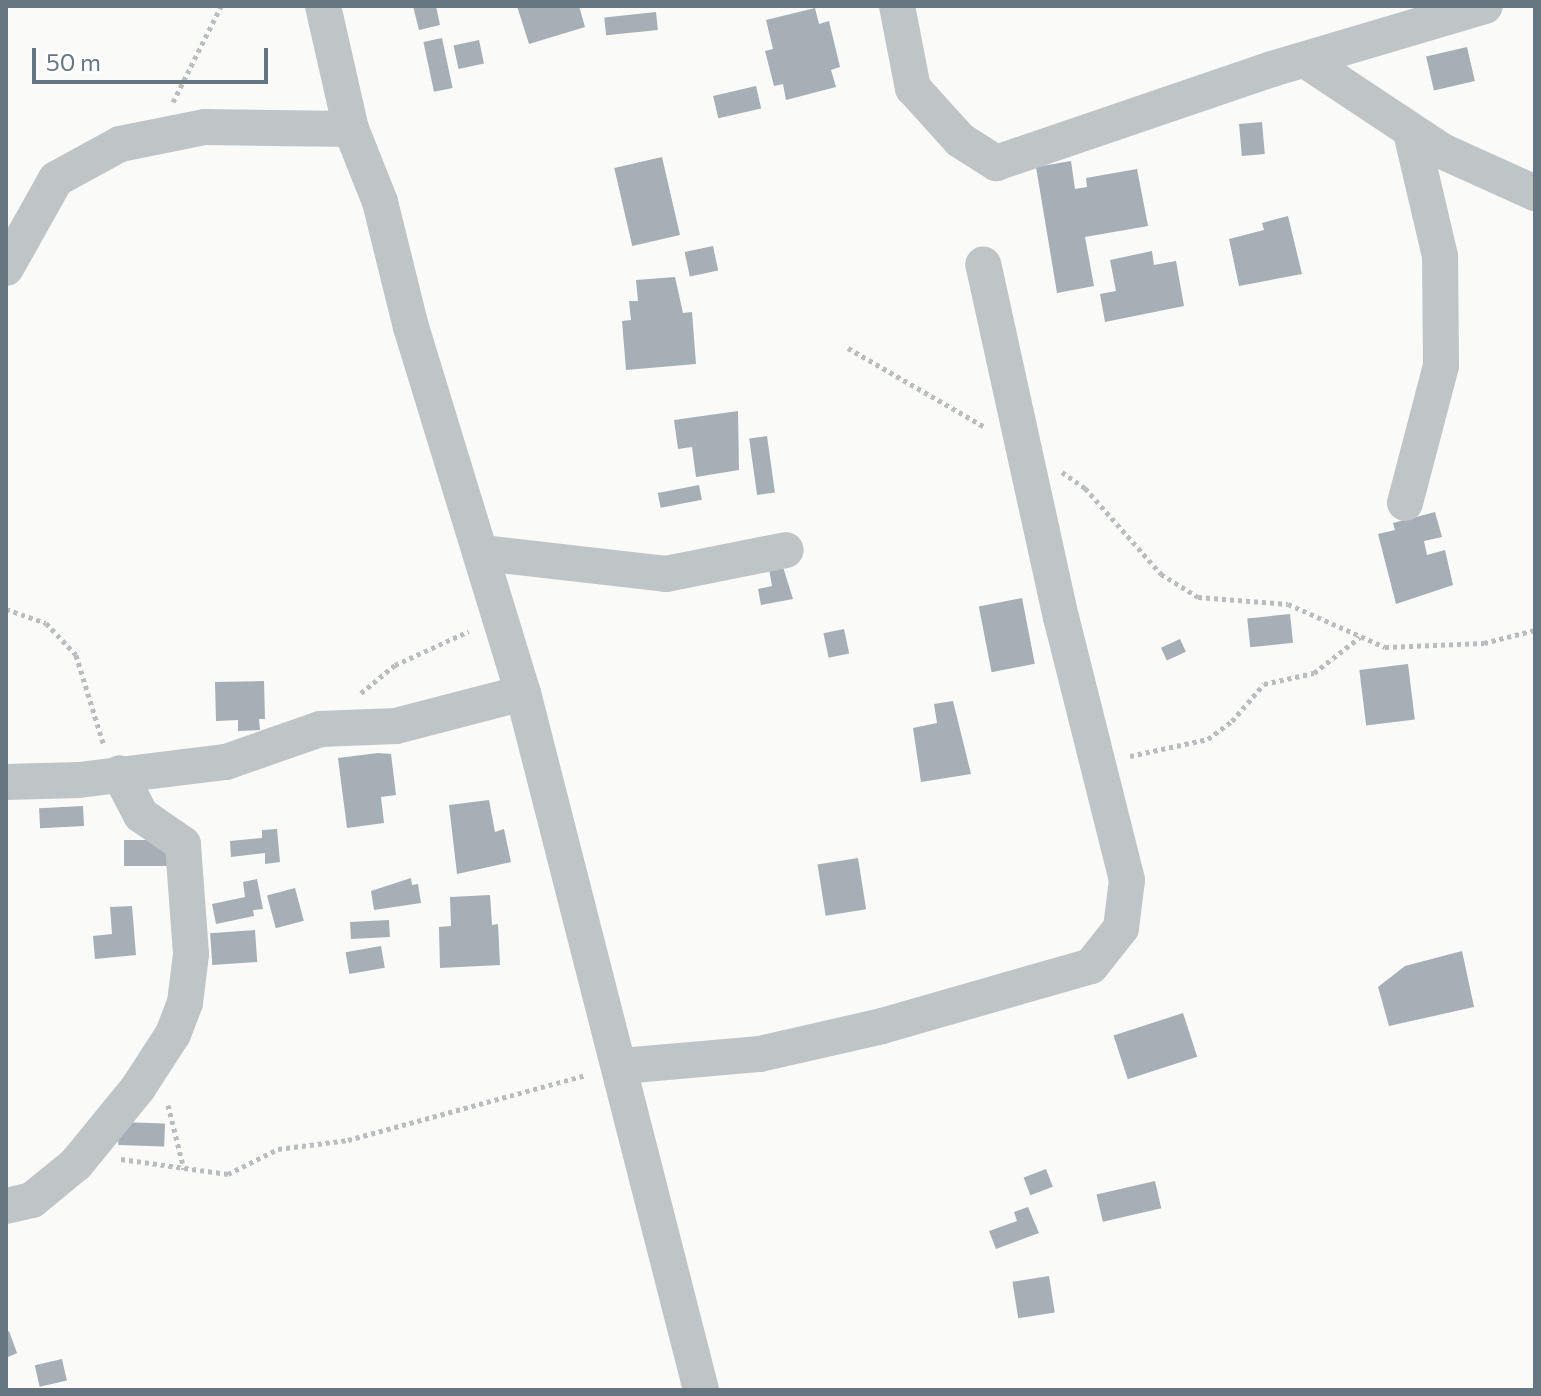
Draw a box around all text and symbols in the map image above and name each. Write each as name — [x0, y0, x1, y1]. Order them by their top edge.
scale bar — [36, 32, 272, 82]
text: 50 m — [46, 47, 101, 76]

